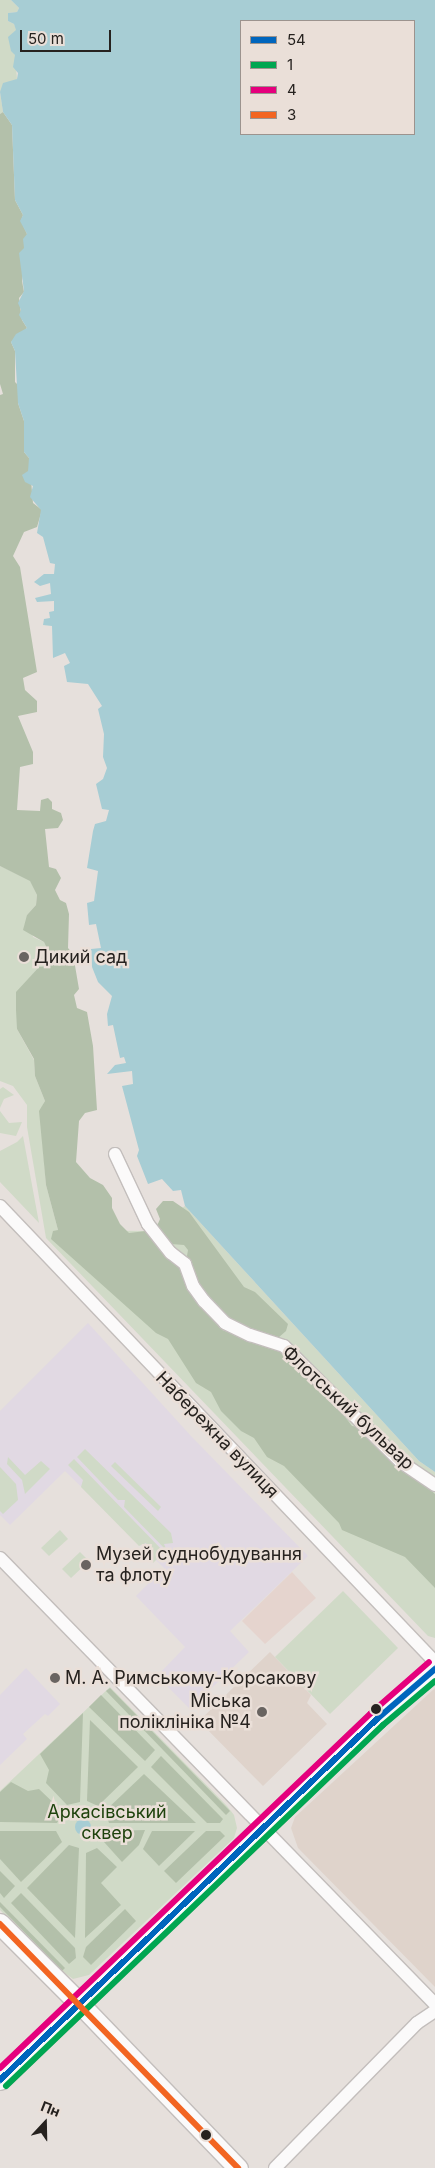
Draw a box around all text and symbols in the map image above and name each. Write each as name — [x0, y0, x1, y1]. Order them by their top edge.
scale bar — [22, 20, 114, 52]
legend — [240, 20, 415, 135]
text: 50 m — [28, 29, 64, 48]
text: 54 — [287, 30, 306, 49]
text: 1 — [287, 55, 293, 74]
text: 4 — [287, 80, 297, 99]
text: 3 — [287, 105, 296, 124]
place label: Дикий сад — [34, 946, 127, 968]
marker: Дикий сад — [18, 951, 30, 963]
street label: Флотський бульвар — [278, 1341, 418, 1475]
street label: Набережна вулиця — [151, 1367, 283, 1503]
place label: Музей суднобудування та флоту — [96, 1544, 302, 1586]
marker: Музей суднобудування та флоту — [80, 1559, 92, 1571]
place label: М. А. Римському-Корсакову — [65, 1667, 316, 1689]
marker: М. А. Римському-Корсакову — [49, 1672, 61, 1684]
place label: Міська поліклініка №4 — [119, 1691, 251, 1734]
unlabelled marker — [371, 1704, 381, 1714]
marker: Міська поліклініка №4 — [255, 1705, 269, 1719]
park label: Аркасівський сквер — [47, 1802, 167, 1845]
text: Пн — [39, 2097, 63, 2120]
north arrow — [20, 2098, 70, 2148]
unlabelled marker — [201, 2130, 211, 2140]

